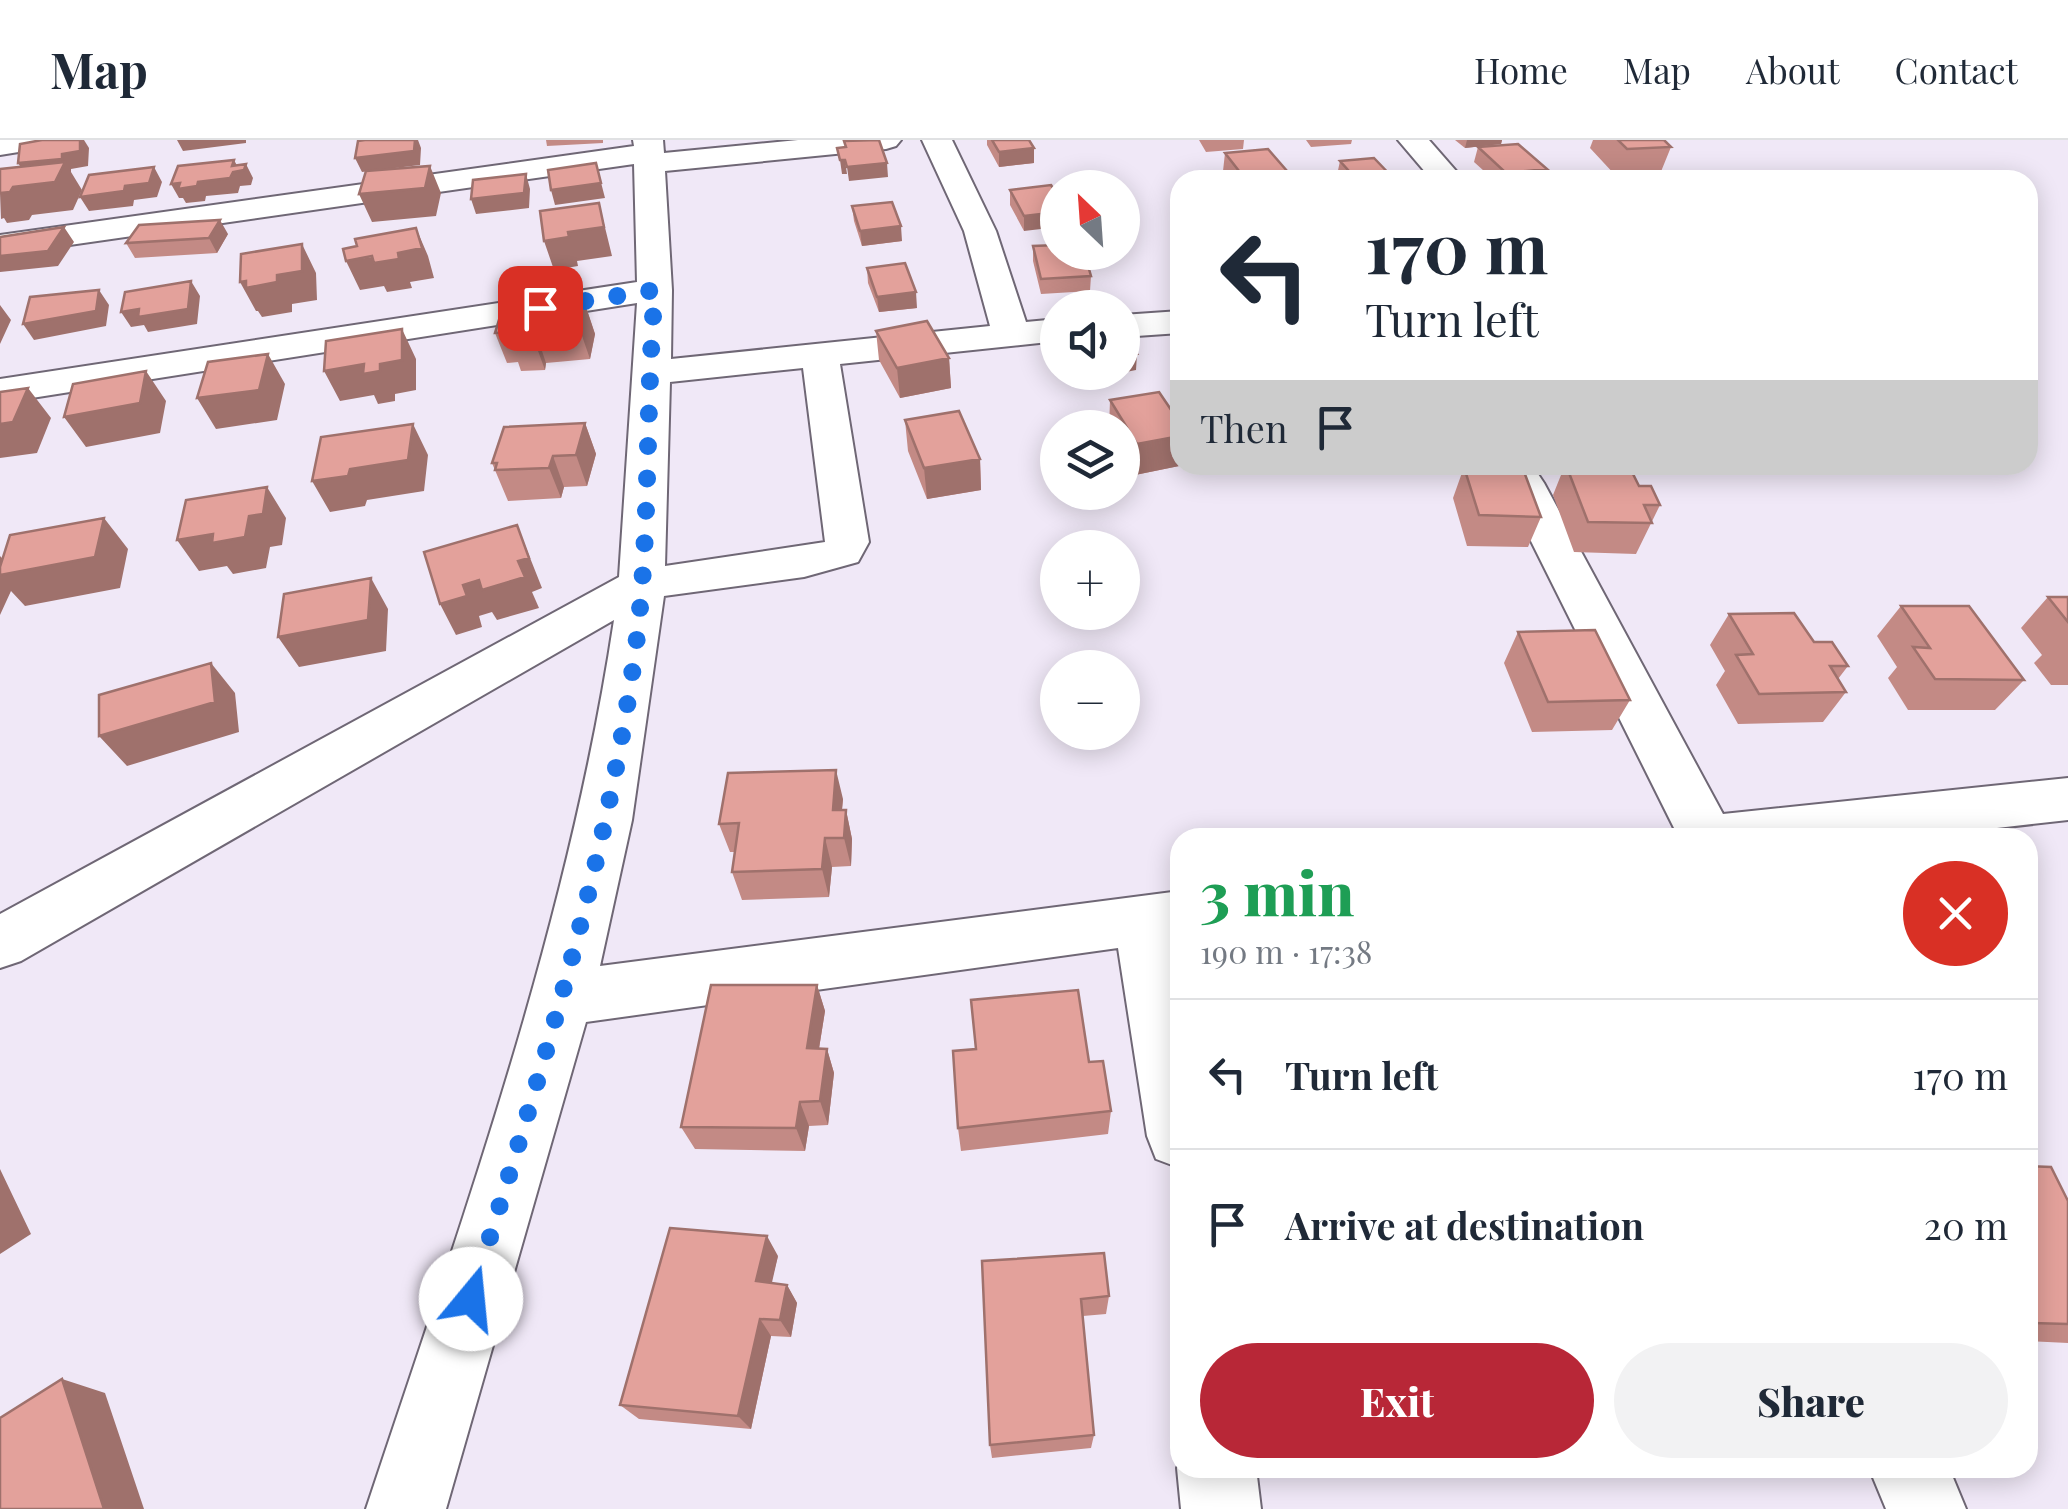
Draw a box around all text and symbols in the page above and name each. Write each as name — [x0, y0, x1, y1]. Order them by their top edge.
text: Map — [50, 37, 148, 101]
text: Home — [1474, 46, 1568, 93]
text: Map — [1623, 46, 1691, 93]
text: About — [1746, 46, 1840, 93]
text: Contact — [1895, 46, 2018, 93]
north arrow — [1040, 170, 1140, 270]
map controls — [1040, 170, 1140, 750]
text: 170 m — [1365, 198, 1548, 292]
icon: left — [1200, 210, 1330, 340]
pin — [498, 266, 583, 351]
icon: arrive — [513, 281, 568, 336]
text: Turn left — [1365, 288, 1539, 348]
button: sound — [1040, 290, 1140, 390]
icon: arrive — [1308, 400, 1363, 455]
text: Then — [1200, 402, 1288, 453]
button: layers — [1040, 410, 1140, 510]
button: + — [1040, 530, 1140, 630]
button: − — [1040, 650, 1140, 750]
text: 3 min — [1200, 851, 1354, 931]
button: close — [1903, 861, 2008, 966]
text: 190 m · 17:38 — [1200, 929, 1373, 972]
icon: left — [1200, 1047, 1255, 1102]
text: Turn left — [1285, 1049, 1438, 1100]
text: 170 m — [1913, 1049, 2008, 1100]
icon: arrive — [1200, 1197, 1255, 1252]
text: Arrive at destination — [1285, 1199, 1644, 1250]
text: 20 m — [1924, 1199, 2008, 1250]
position arrow — [419, 1247, 523, 1351]
button: Exit — [1200, 1343, 1594, 1458]
button: Share — [1614, 1343, 2008, 1458]

